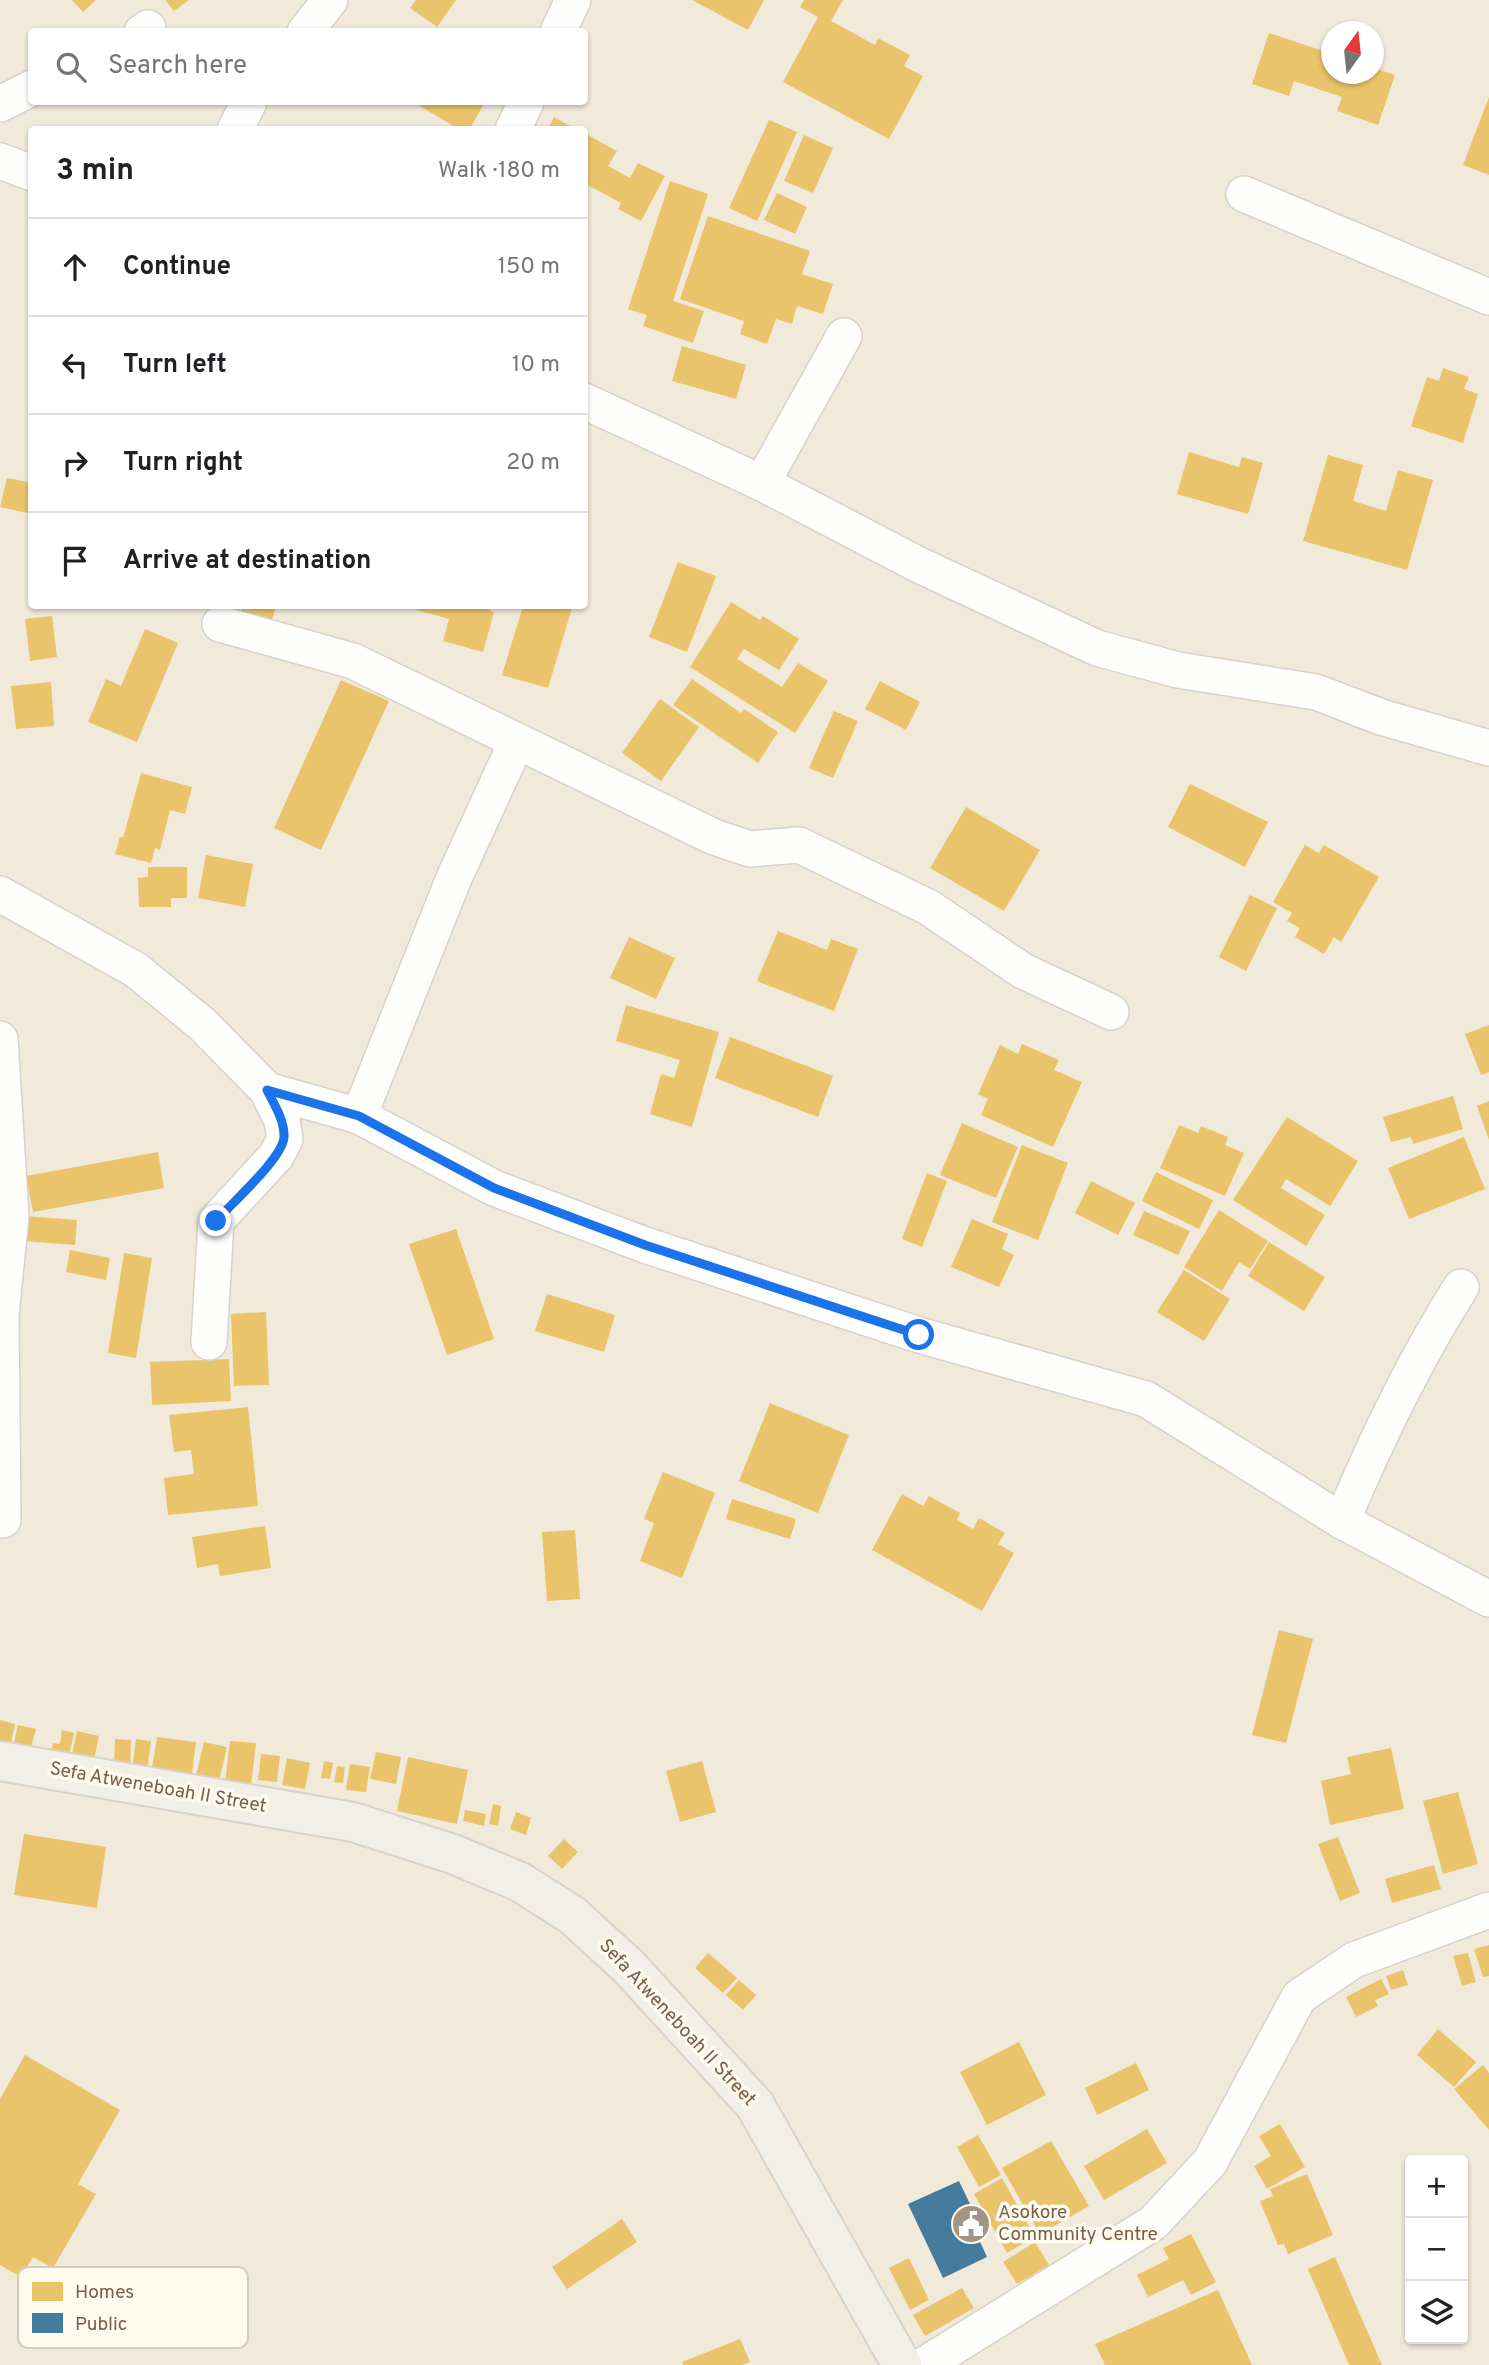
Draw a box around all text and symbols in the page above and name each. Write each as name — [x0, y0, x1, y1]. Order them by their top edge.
north arrow — [1321, 21, 1384, 84]
search box — [28, 28, 588, 105]
icon: search — [52, 48, 90, 86]
text: Search here — [108, 50, 247, 83]
text: 3 min — [56, 153, 134, 190]
text: Walk · 180 m — [438, 157, 560, 186]
icon: ahead — [56, 248, 94, 286]
text: Continue — [123, 251, 231, 284]
text: 150 m — [498, 253, 560, 282]
icon: left — [56, 346, 94, 384]
text: Turn left — [123, 349, 227, 382]
text: 10 m — [512, 351, 560, 380]
icon: right — [56, 444, 94, 482]
text: Turn right — [123, 447, 243, 480]
text: 20 m — [506, 449, 560, 478]
icon: arrive — [56, 542, 94, 580]
text: Arrive at destination — [123, 545, 371, 578]
route end — [200, 1205, 231, 1236]
route start — [903, 1319, 934, 1350]
street label: Sefa Atweneboah II Street — [48, 1757, 268, 1819]
street label: Sefa Atweneboah II Street — [593, 1934, 761, 2112]
map controls — [1405, 2155, 1468, 2344]
button: + — [1405, 2155, 1468, 2218]
place label: Asokore Community Centre — [998, 2201, 1158, 2247]
public building icon: Asokore Community Centre — [950, 2203, 992, 2245]
button: − — [1405, 2218, 1468, 2281]
legend — [18, 2267, 248, 2348]
text: Homes — [75, 2281, 134, 2305]
button: layers — [1405, 2281, 1468, 2344]
text: Public — [75, 2313, 127, 2337]

